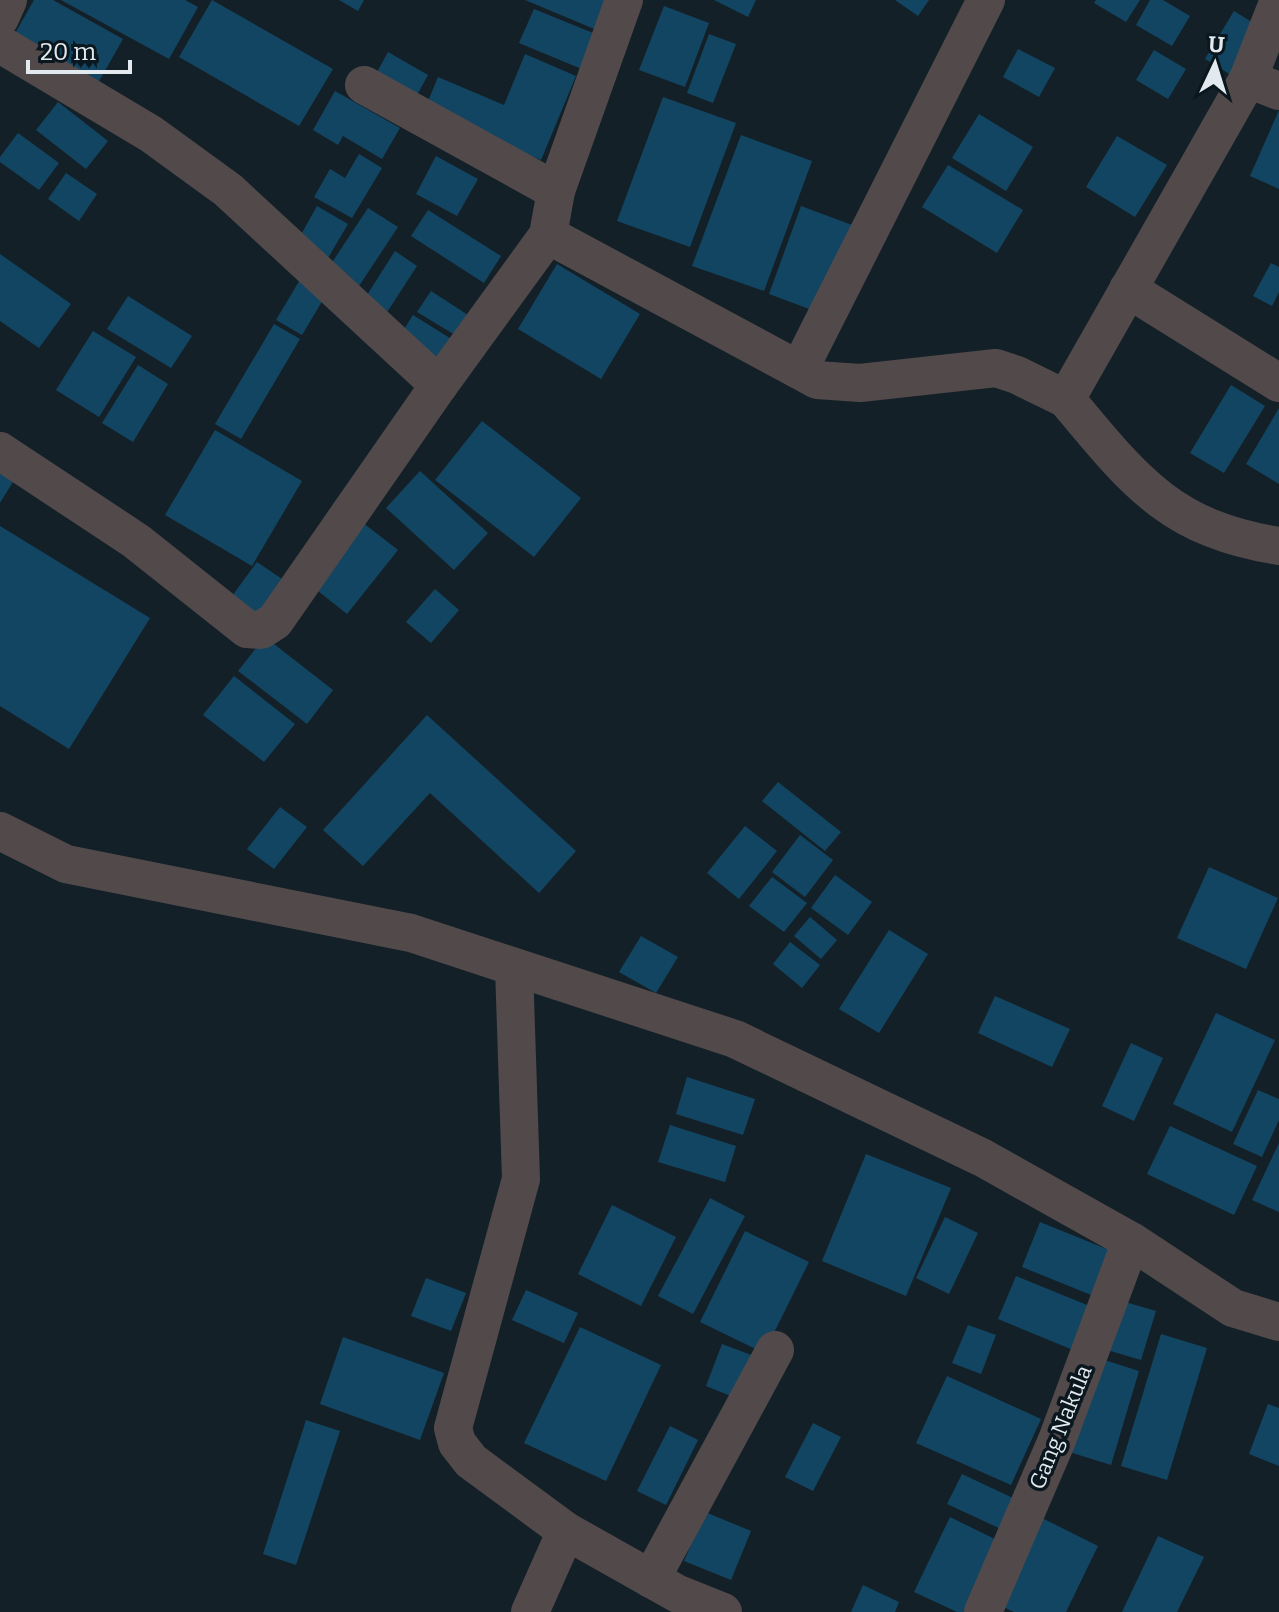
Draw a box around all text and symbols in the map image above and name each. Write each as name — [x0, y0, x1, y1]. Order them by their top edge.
scale bar — [28, 24, 130, 74]
north arrow — [1175, 24, 1255, 104]
text: U — [1207, 31, 1225, 59]
text: 20 m — [40, 38, 96, 66]
street label: Gang Nakula — [1023, 1361, 1098, 1493]

